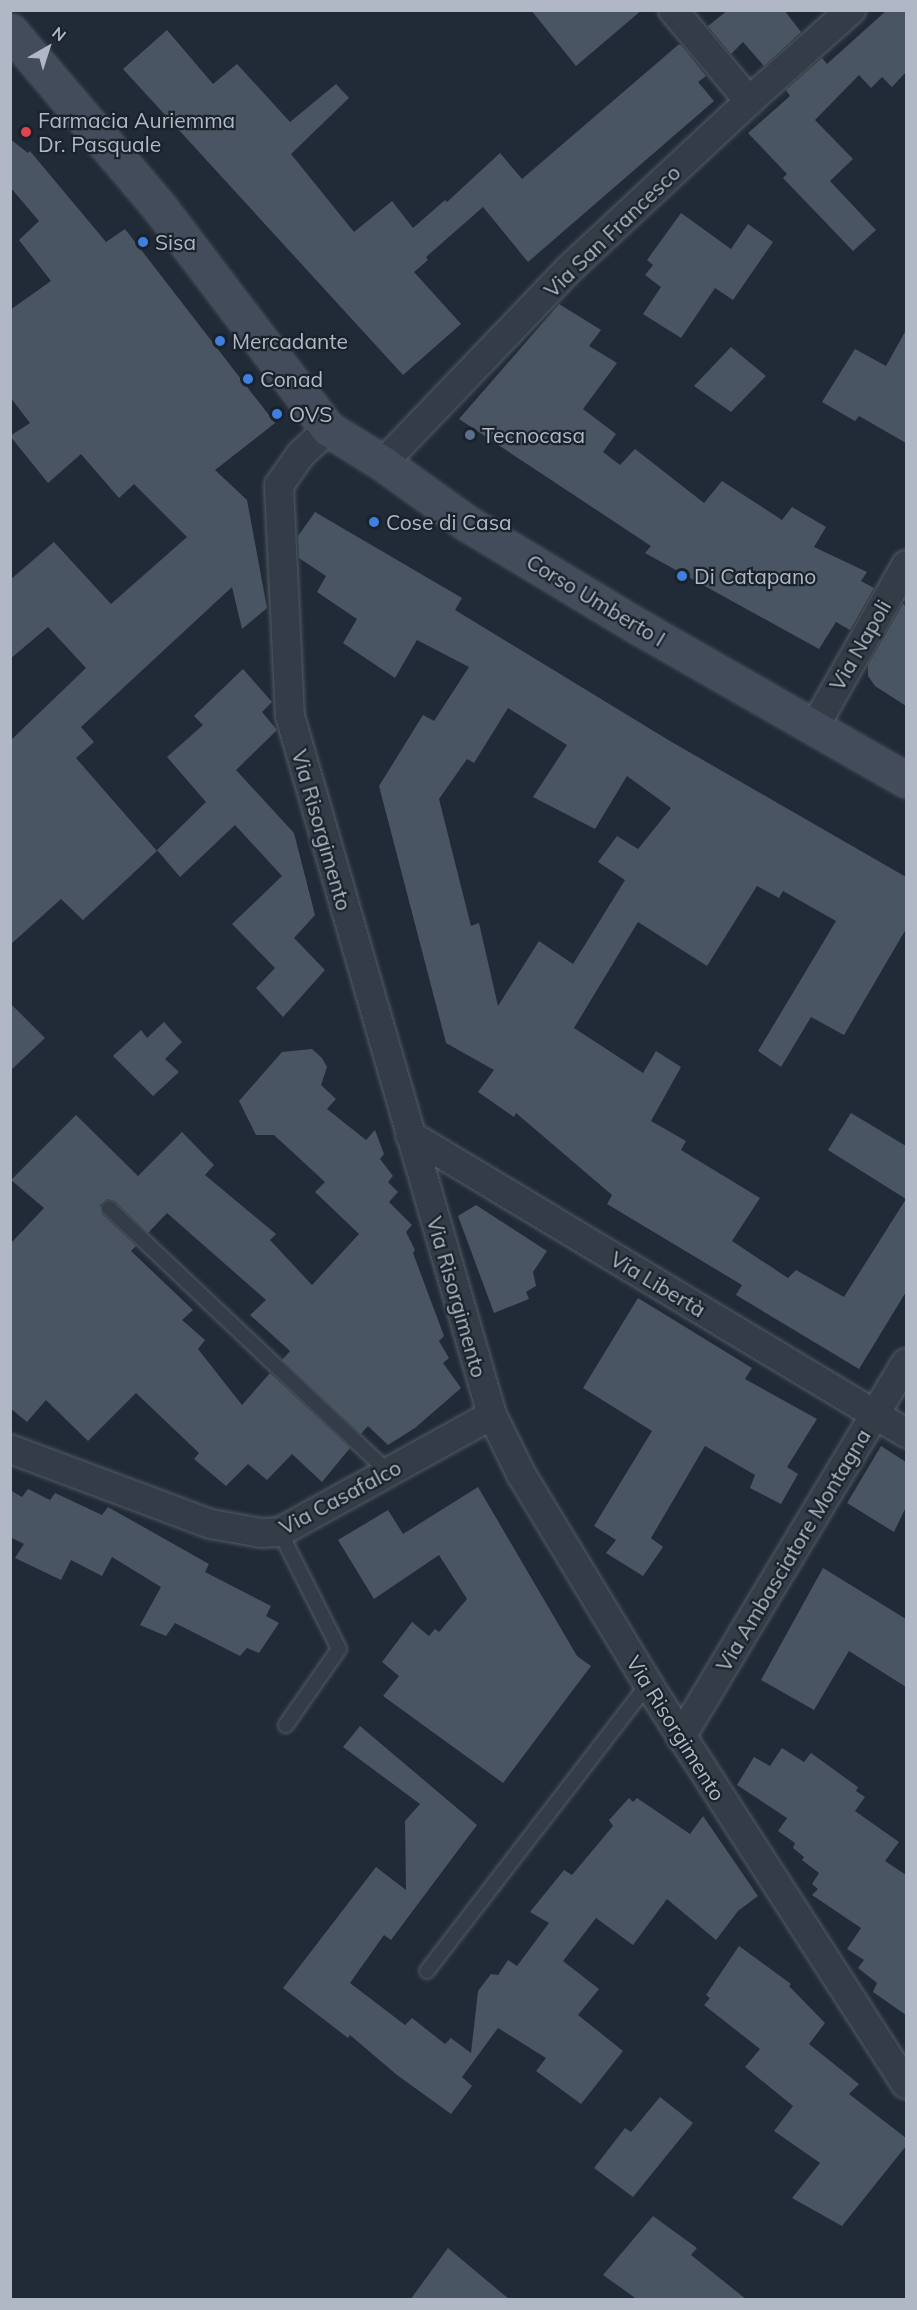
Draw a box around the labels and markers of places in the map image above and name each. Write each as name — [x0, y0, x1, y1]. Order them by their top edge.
place label: Farmacia Auriemma Dr. Pasquale — [38, 107, 235, 157]
marker: Farmacia Auriemma Dr. Pasquale — [19, 125, 33, 139]
place label: Sisa — [155, 229, 196, 255]
marker: Sisa — [136, 235, 150, 249]
place label: Mercadante — [232, 328, 348, 354]
marker: Mercadante — [213, 334, 227, 348]
place label: Conad — [260, 366, 323, 392]
marker: Conad — [241, 372, 255, 386]
place label: OVS — [289, 401, 332, 427]
marker: OVS — [270, 407, 284, 421]
place label: Tecnocasa — [482, 422, 585, 448]
marker: Tecnocasa — [463, 428, 477, 442]
place label: Cose di Casa — [386, 509, 512, 535]
marker: Cose di Casa — [367, 515, 381, 529]
place label: Di Catapano — [694, 563, 816, 589]
marker: Di Catapano — [675, 569, 689, 583]

